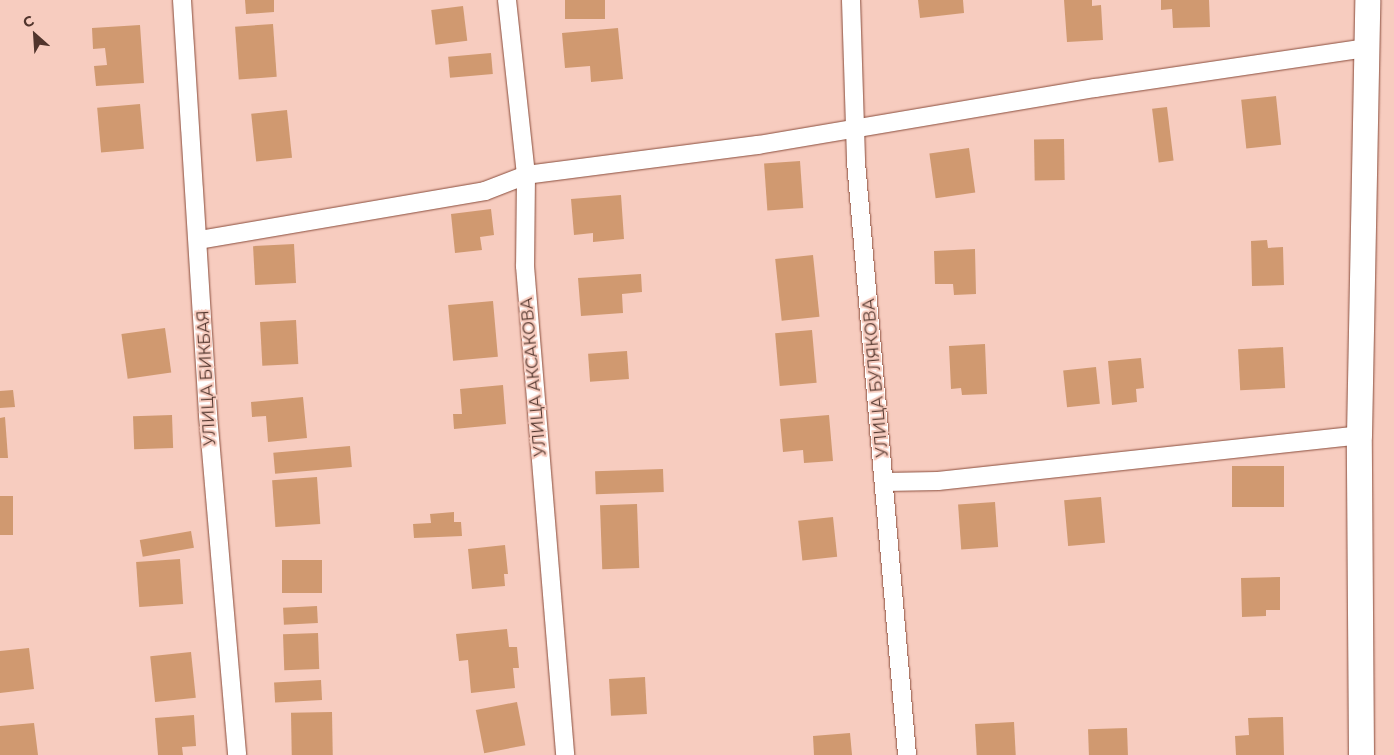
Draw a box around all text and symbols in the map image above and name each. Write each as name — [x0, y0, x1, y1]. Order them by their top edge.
north arrow — [10, 10, 60, 60]
text: С — [20, 11, 37, 32]
street label: УЛИЦА АКСАКОВА — [517, 297, 551, 457]
street label: УЛИЦА БУЛЯКОВА — [859, 298, 893, 458]
street label: УЛИЦА БИКБАЯ — [194, 310, 220, 446]

